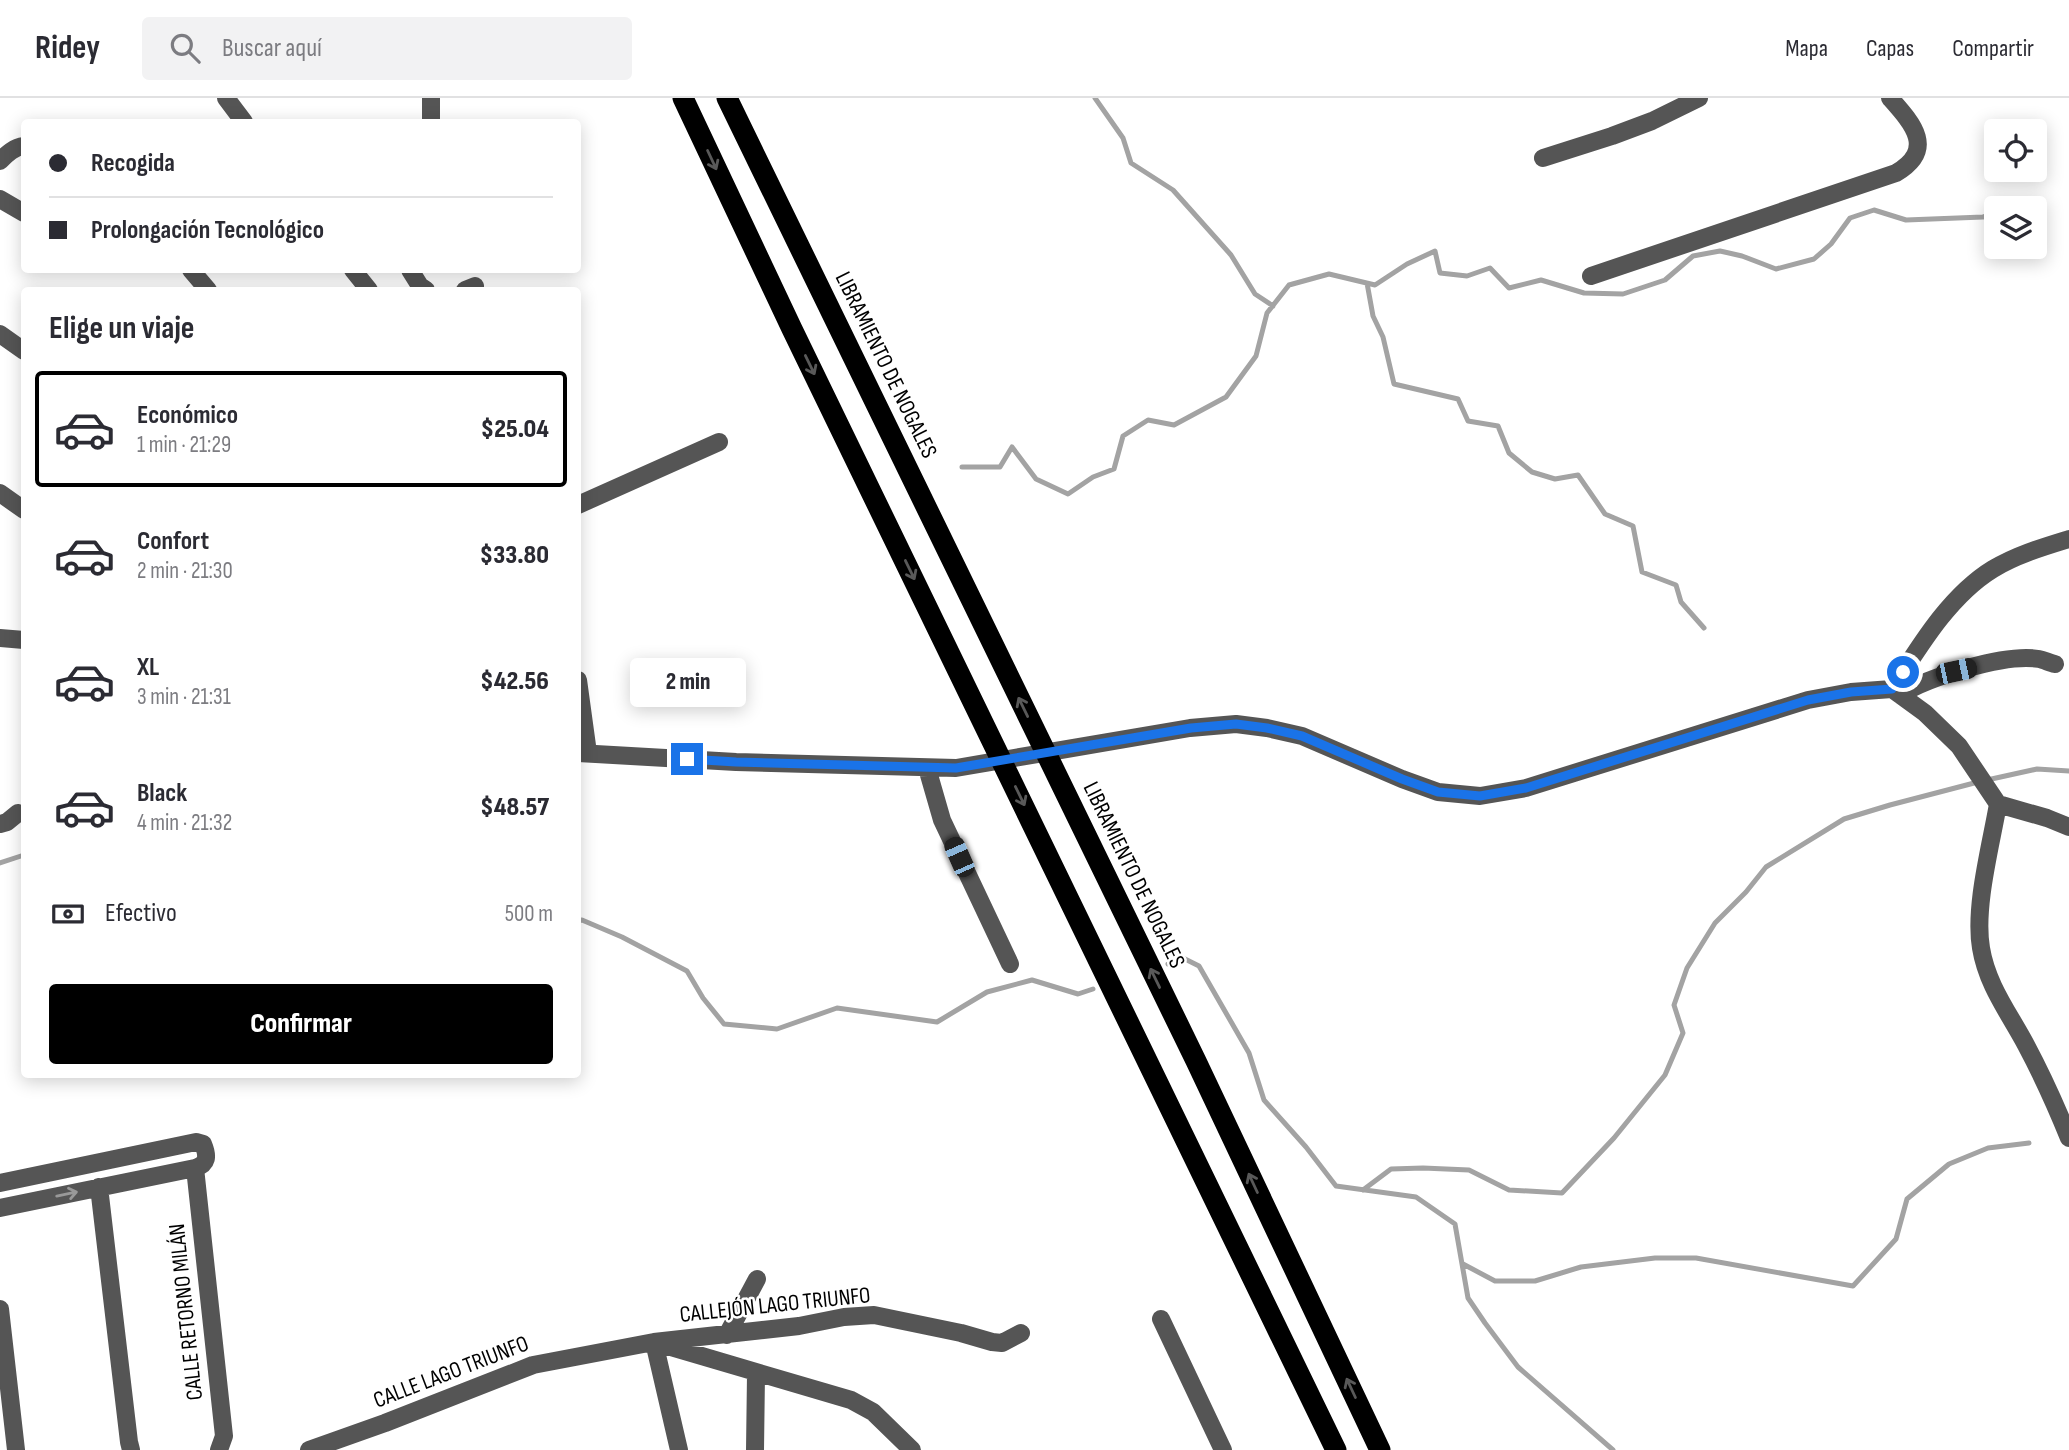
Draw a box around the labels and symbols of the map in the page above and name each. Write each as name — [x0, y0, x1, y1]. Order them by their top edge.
one-way arrow — [706, 149, 719, 170]
street label: LIBRAMIENTO DE NOGALES — [829, 267, 943, 463]
one-way arrow — [803, 354, 817, 375]
one-way arrow — [903, 559, 917, 580]
route start — [1887, 656, 1919, 688]
car — [1934, 656, 1979, 686]
callout: 2 min — [629, 658, 745, 706]
one-way arrow — [1016, 697, 1030, 718]
route end — [671, 743, 703, 775]
street label: LIBRAMIENTO DE NOGALES — [1077, 777, 1191, 973]
one-way arrow — [1014, 785, 1027, 806]
car — [941, 834, 978, 880]
one-way arrow — [1148, 968, 1161, 989]
one-way arrow — [1246, 1173, 1260, 1194]
one-way arrow — [55, 1186, 78, 1200]
street label: CALLE RETORNO MILÁN — [163, 1222, 209, 1402]
street label: CALLEJÓN LAGO TRIUNFO — [678, 1281, 872, 1329]
street label: CALLE LAGO TRIUNFO — [369, 1330, 533, 1414]
one-way arrow — [1344, 1378, 1357, 1399]

